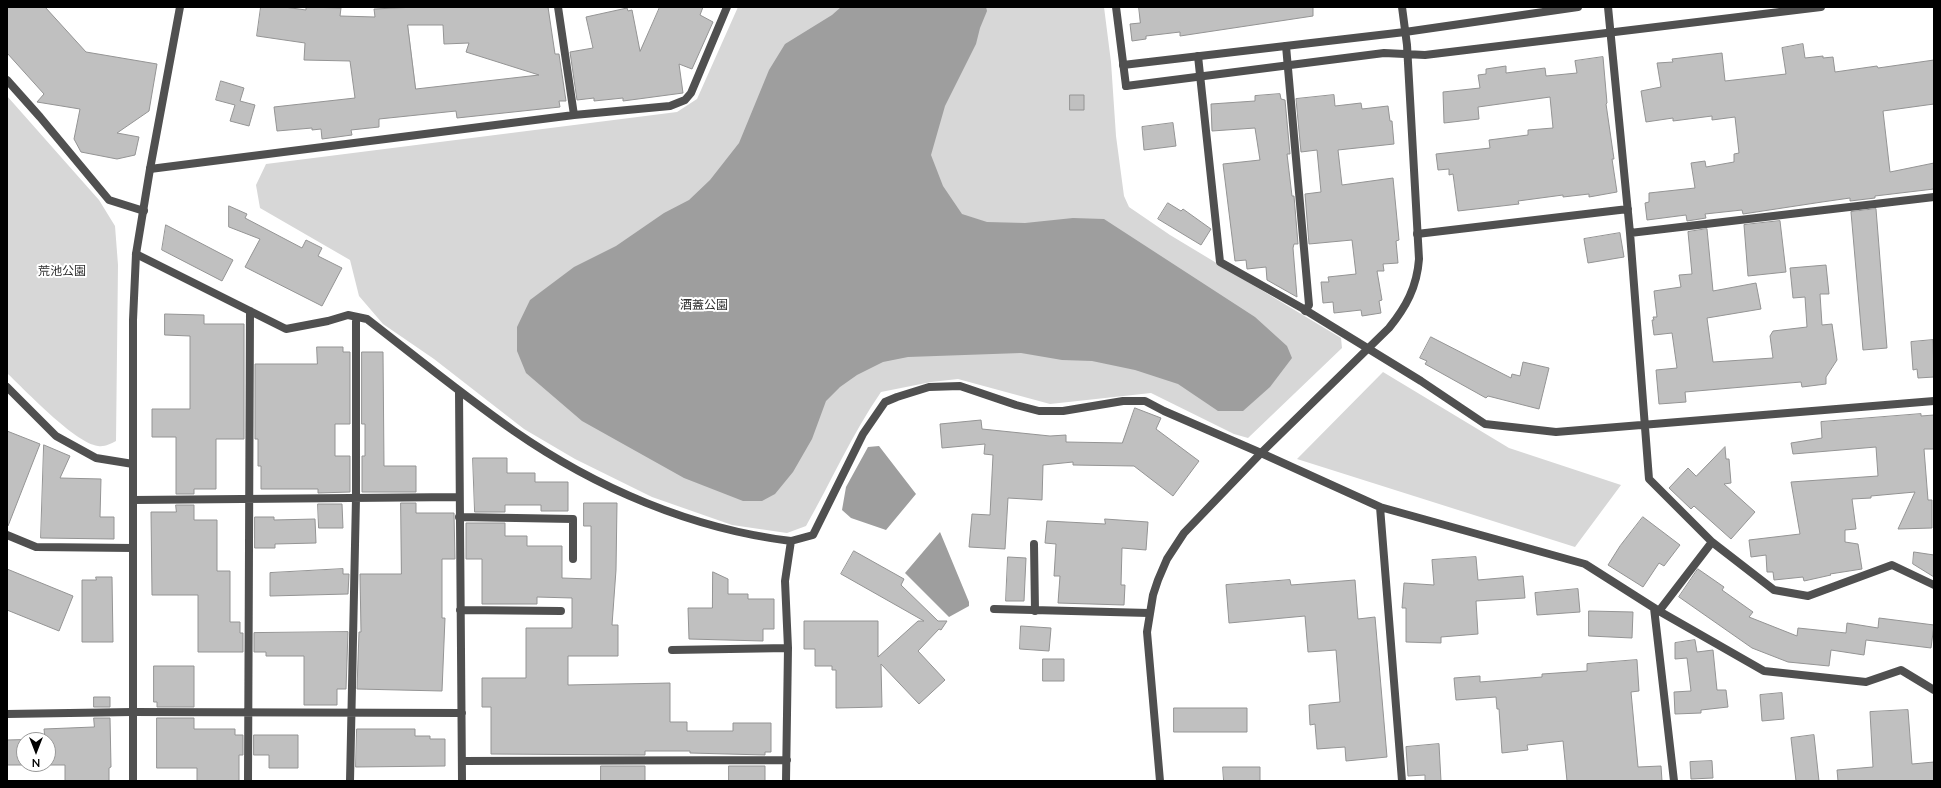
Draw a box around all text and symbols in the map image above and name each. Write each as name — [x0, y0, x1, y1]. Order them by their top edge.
park label: 荒池公園 — [38, 264, 86, 278]
park label: 酒蓋公園 — [680, 298, 728, 312]
north arrow — [16, 732, 56, 772]
text: N — [32, 757, 40, 770]

